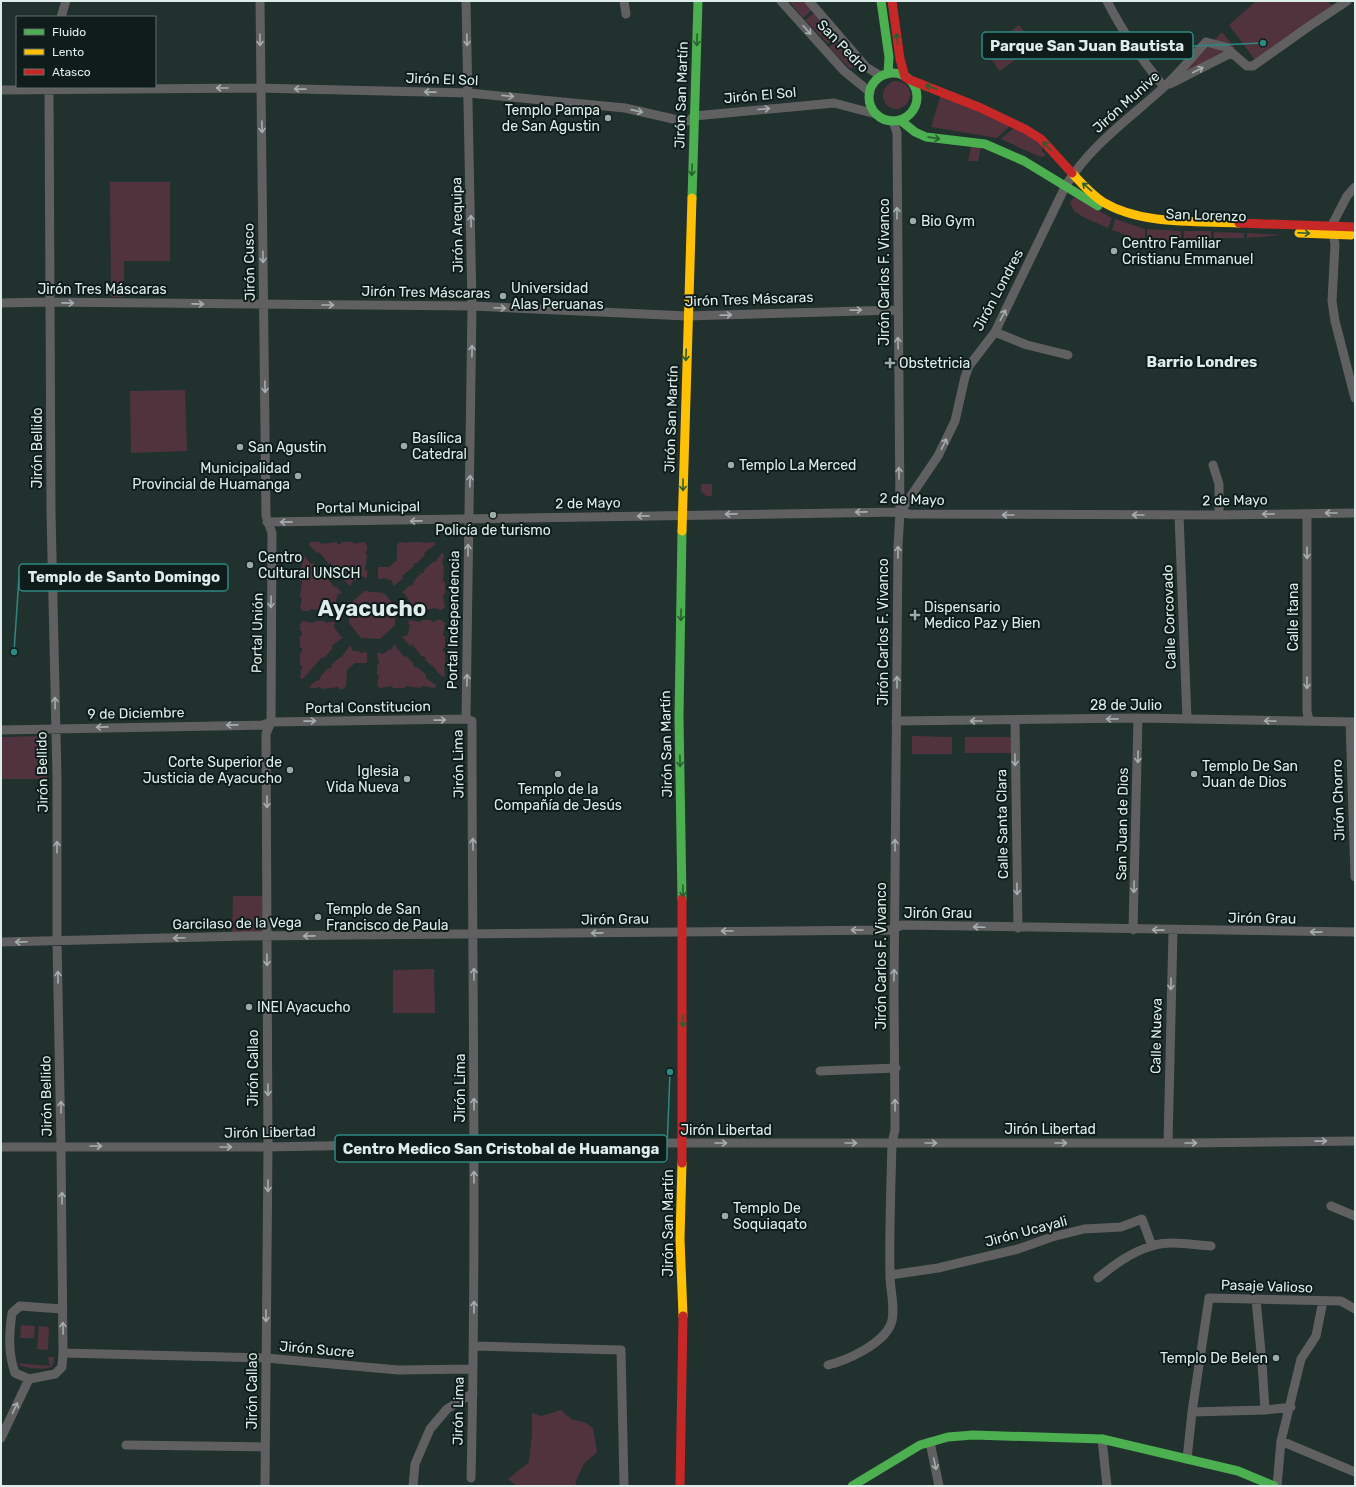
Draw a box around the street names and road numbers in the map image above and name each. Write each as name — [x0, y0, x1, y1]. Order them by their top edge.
street label: San Pedro — [813, 16, 872, 76]
street label: Jirón San Martín — [671, 41, 692, 149]
street label: Jirón Munive — [1089, 68, 1163, 137]
street label: Jirón El Sol — [405, 70, 479, 89]
street label: Jirón El Sol — [723, 84, 797, 107]
street label: Jirón Arequipa — [448, 177, 467, 273]
street label: Jirón Carlos F. Vivanco — [876, 198, 893, 346]
street label: San Lorenzo — [1165, 206, 1247, 225]
street label: Jirón Cusco — [240, 223, 259, 301]
street label: Jirón Londres — [970, 246, 1027, 334]
street label: Jirón Tres Máscaras — [37, 281, 167, 298]
street label: Jirón Tres Máscaras — [361, 283, 491, 302]
street label: Jirón Tres Máscaras — [684, 289, 814, 310]
street label: Jirón San Martín — [661, 365, 682, 473]
street label: Jirón Bellido — [29, 407, 46, 489]
street label: 2 de Mayo — [879, 490, 945, 509]
street label: 2 de Mayo — [1202, 491, 1268, 510]
street label: 2 de Mayo — [555, 494, 621, 513]
street label: Portal Municipal — [316, 498, 420, 517]
street label: Portal Independencia — [444, 550, 463, 690]
street label: Jirón Carlos F. Vivanco — [875, 558, 892, 706]
street label: Calle Corcovado — [1159, 564, 1180, 670]
street label: Calle Itana — [1285, 583, 1302, 651]
street label: Portal Unión — [248, 593, 267, 673]
street label: Jirón San Martín — [657, 690, 676, 798]
street label: 28 de Julio — [1090, 697, 1162, 714]
street label: Portal Constitucion — [305, 698, 431, 717]
street label: 9 de Diciembre — [87, 704, 185, 723]
street label: Jirón Lima — [449, 729, 468, 799]
street label: Jirón Bellido — [33, 731, 52, 813]
street label: Jirón Chorro — [1329, 759, 1348, 841]
street label: San Juan de Dios — [1113, 767, 1132, 881]
street label: Calle Santa Clara — [993, 769, 1012, 879]
street label: Jirón Carlos F. Vivanco — [873, 882, 890, 1030]
street label: Jirón Grau — [904, 905, 972, 922]
street label: Jirón Grau — [1228, 909, 1296, 928]
street label: Jirón Grau — [581, 910, 649, 929]
street label: Garcilaso de la Vega — [172, 914, 302, 933]
street label: Calle Nueva — [1147, 998, 1166, 1074]
street label: Jirón Callao — [245, 1029, 262, 1107]
street label: Jirón Lima — [452, 1054, 469, 1122]
street label: Jirón Bellido — [37, 1055, 56, 1137]
street label: Jirón Libertad — [1004, 1121, 1096, 1138]
street label: Jirón Libertad — [680, 1122, 772, 1139]
street label: Jirón Libertad — [224, 1123, 316, 1142]
street label: Jirón San Martín — [660, 1169, 677, 1277]
street label: Jirón Ucayali — [983, 1212, 1069, 1251]
street label: Pasaje Valioso — [1221, 1276, 1313, 1297]
street label: Jirón Sucre — [279, 1338, 355, 1361]
street label: Jirón Callao — [244, 1352, 261, 1430]
street label: Jirón Lima — [449, 1376, 468, 1446]

